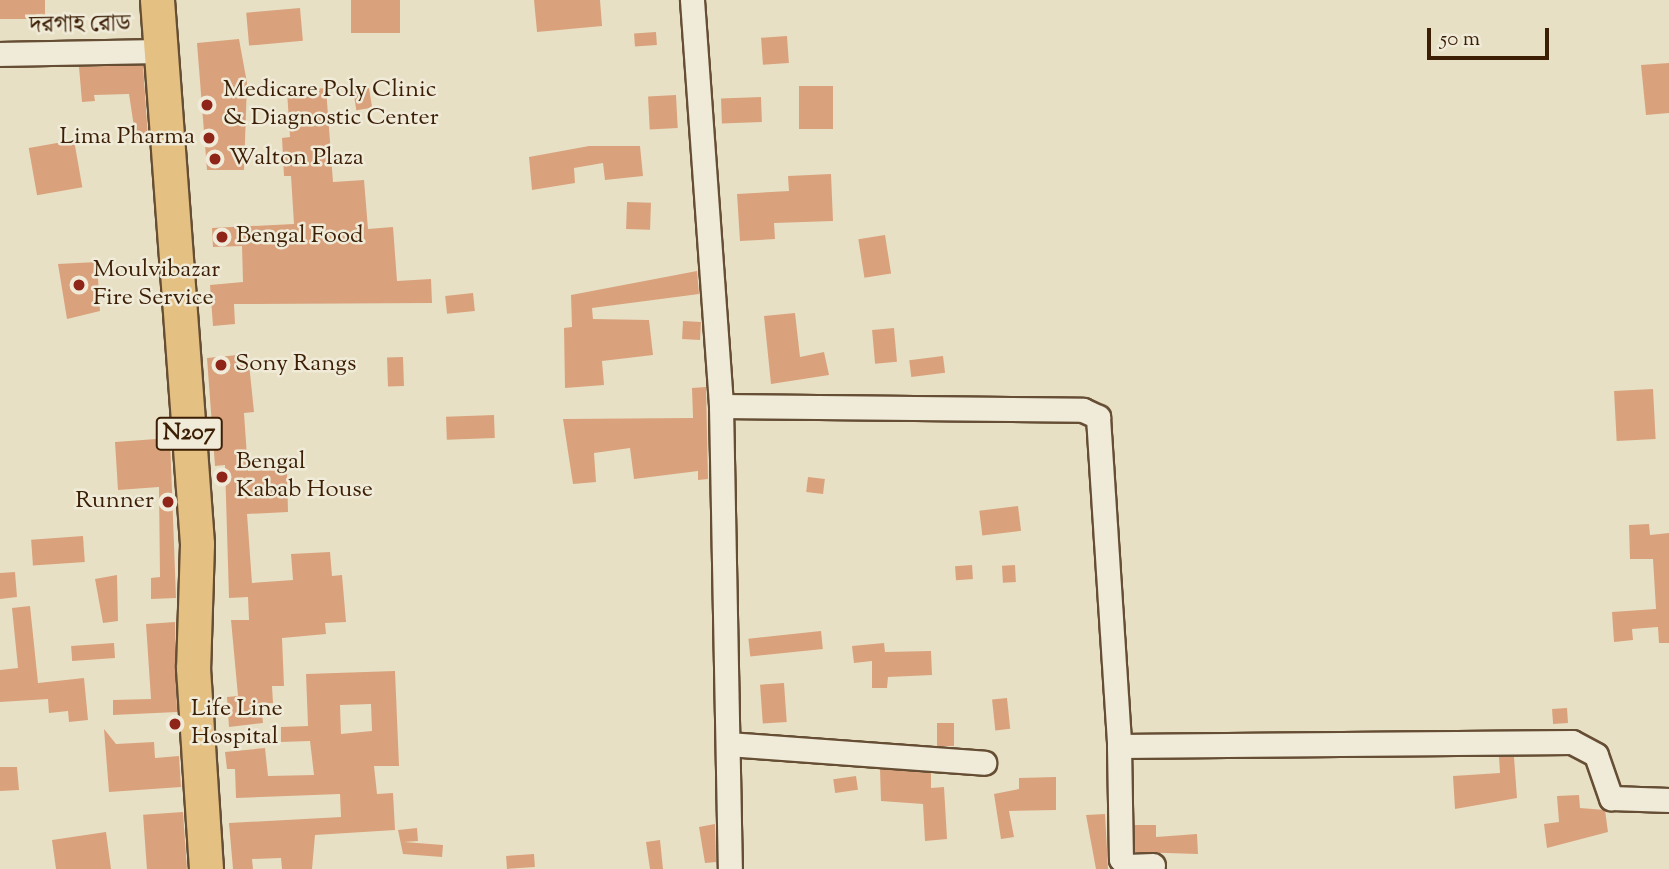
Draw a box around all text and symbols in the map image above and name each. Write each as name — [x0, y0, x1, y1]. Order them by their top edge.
street label: দরগাহ রোড — [29, 11, 131, 41]
scale bar — [1431, 14, 1554, 58]
text: 50 m — [1440, 25, 1480, 55]
place label: Medicare Poly Clinic & Diagnostic Center — [223, 77, 439, 133]
marker: Medicare Poly Clinic & Diagnostic Center — [197, 95, 217, 115]
place label: Lima Pharma — [59, 124, 195, 152]
marker: Lima Pharma — [201, 130, 217, 146]
place label: Walton Plaza — [229, 145, 364, 173]
marker: Walton Plaza — [207, 151, 223, 167]
place label: Bengal Food — [236, 223, 364, 251]
marker: Bengal Food — [214, 229, 230, 245]
place label: Moulvibazar Fire Service — [93, 257, 220, 313]
marker: Moulvibazar Fire Service — [71, 277, 87, 293]
place label: Sony Rangs — [235, 351, 356, 379]
marker: Sony Rangs — [213, 357, 229, 373]
road number: N207 — [156, 414, 222, 454]
place label: Bengal Kabab House — [236, 449, 373, 505]
marker: Bengal Kabab House — [214, 469, 230, 485]
place label: Runner — [75, 488, 154, 516]
marker: Runner — [160, 494, 176, 510]
place label: Life Line Hospital — [191, 696, 283, 752]
marker: Life Line Hospital — [165, 714, 185, 734]

